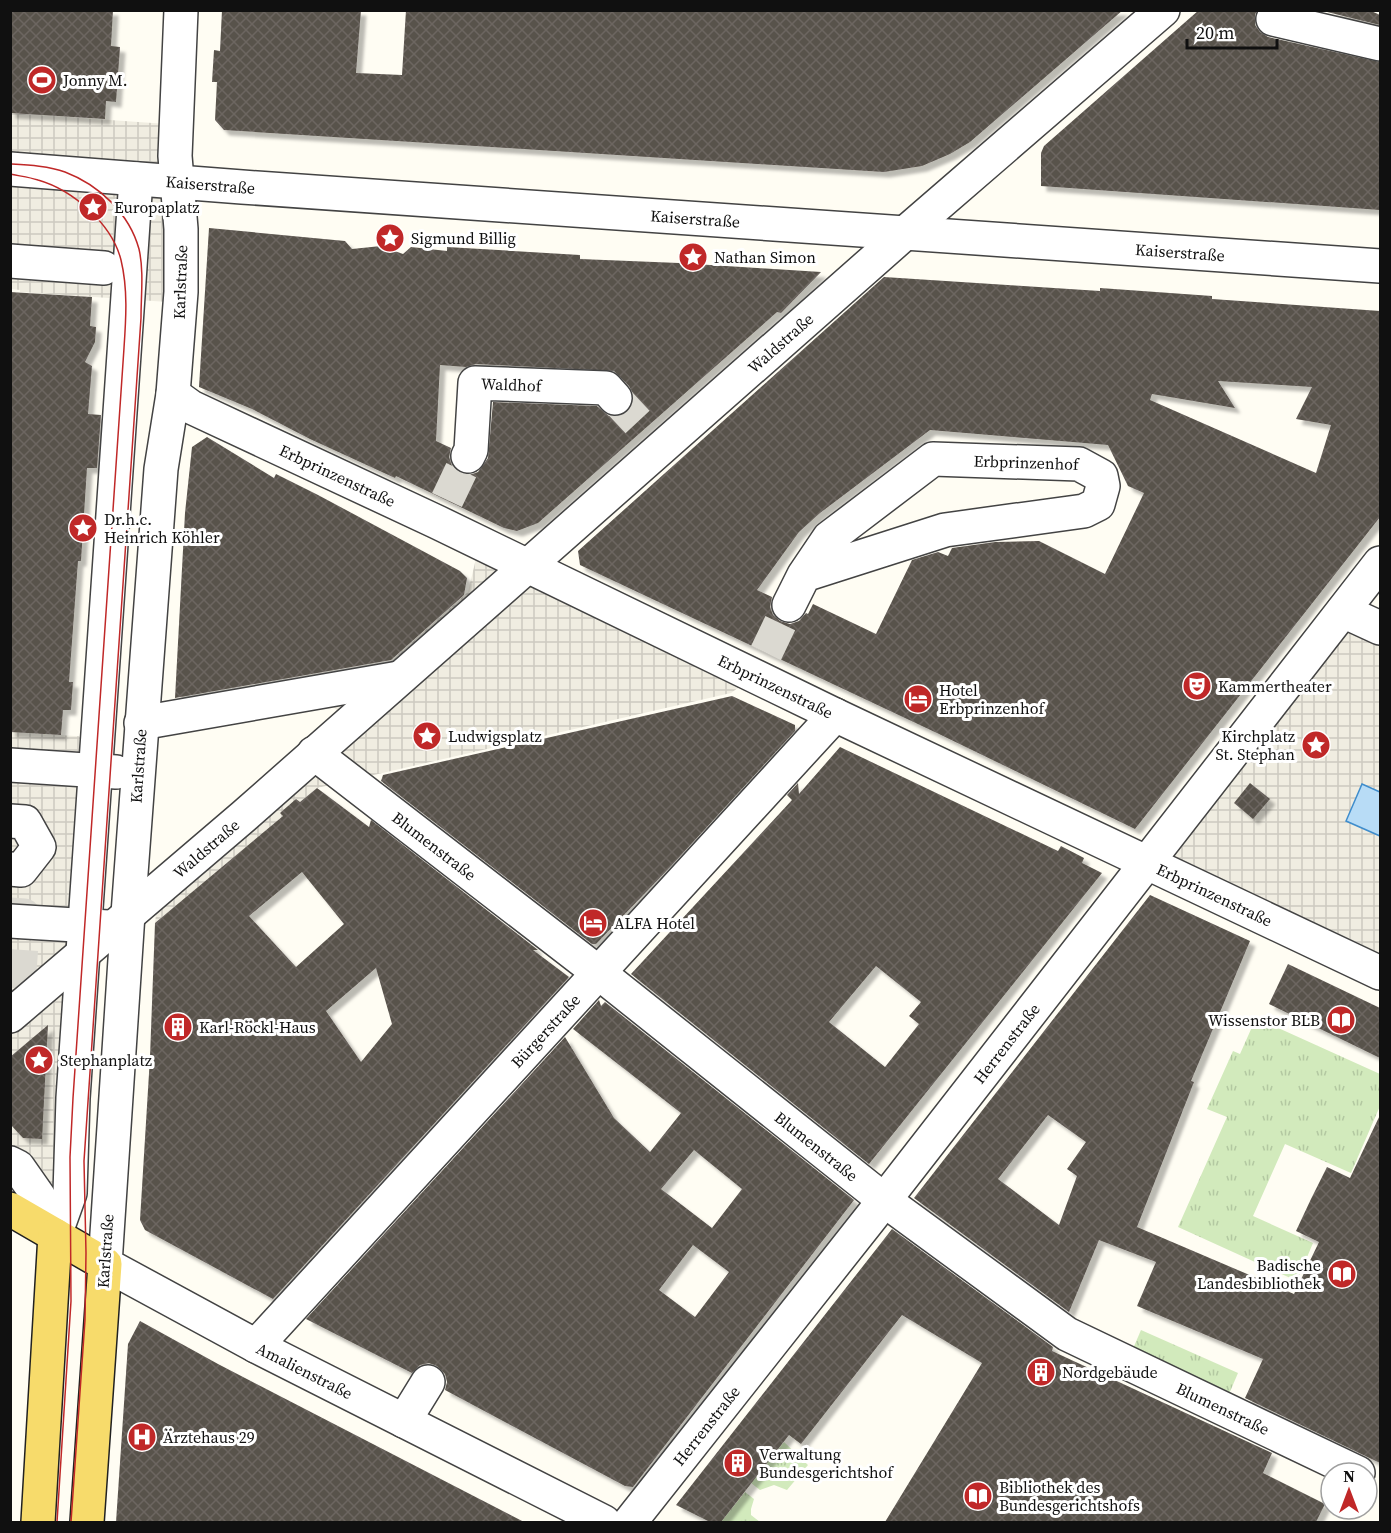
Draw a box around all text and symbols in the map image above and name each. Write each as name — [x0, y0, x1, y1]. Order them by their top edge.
scale bar — [1187, 12, 1277, 50]
text: 20 m — [1196, 20, 1234, 45]
sports icon: Jonny M. — [26, 64, 58, 96]
place label: Jonny M. — [62, 69, 128, 91]
street label: Kaiserstraße — [165, 170, 256, 199]
place icon: Europaplatz — [77, 191, 109, 223]
place label: Europaplatz — [114, 196, 200, 218]
street label: Kaiserstraße — [650, 204, 741, 233]
place icon: Sigmund Billig — [374, 222, 406, 254]
place label: Sigmund Billig — [411, 227, 516, 249]
street label: Kaiserstraße — [1135, 238, 1226, 266]
place icon: Nathan Simon — [677, 241, 709, 273]
street label: Karlstraße — [168, 244, 192, 320]
place label: Nathan Simon — [714, 246, 816, 268]
street label: Waldstraße — [743, 308, 818, 378]
street label: Waldhof — [481, 372, 543, 397]
street label: Erbprinzenstraße — [276, 439, 399, 512]
street label: Erbprinzenhof — [973, 449, 1080, 475]
place label: Dr.h.c. Heinrich Köhler — [104, 508, 220, 548]
place icon: Dr.h.c. Heinrich Köhler — [67, 512, 99, 544]
street label: Erbprinzenstraße — [714, 649, 837, 723]
theatre icon: Kammertheater — [1181, 670, 1213, 702]
place label: Kammertheater — [1218, 675, 1332, 697]
place label: Hotel Erbprinzenhof — [939, 679, 1045, 719]
hotel icon: Hotel Erbprinzenhof — [902, 683, 934, 715]
place icon: Ludwigsplatz — [411, 720, 443, 752]
place label: Ludwigsplatz — [448, 725, 542, 747]
place label: Kirchplatz St. Stephan — [1215, 725, 1295, 765]
street label: Karlstraße — [124, 728, 152, 804]
place icon: Kirchplatz St. Stephan — [1300, 729, 1332, 761]
street label: Blumenstraße — [388, 806, 481, 885]
street label: Waldstraße — [168, 814, 244, 883]
street label: Erbprinzenstraße — [1153, 858, 1276, 931]
hotel icon: ALFA Hotel — [577, 907, 609, 939]
place label: ALFA Hotel — [614, 912, 695, 934]
street label: Bürgerstraße — [506, 989, 585, 1072]
street label: Herrenstraße — [968, 998, 1045, 1088]
library icon: Wissenstor BLB — [1325, 1004, 1357, 1036]
place label: Wissenstor BLB — [1208, 1009, 1320, 1031]
building icon: Karl-Röckl-Haus — [162, 1011, 194, 1043]
place label: Karl-Röckl-Haus — [199, 1016, 316, 1038]
place icon: Stephanplatz — [23, 1044, 55, 1076]
place label: Stephanplatz — [60, 1049, 152, 1071]
street label: Blumenstraße — [770, 1106, 863, 1186]
street label: Karlstraße — [91, 1213, 119, 1289]
place label: Badische Landesbibliothek — [1197, 1254, 1321, 1294]
library icon: Badische Landesbibliothek — [1326, 1258, 1358, 1290]
street label: Amalienstraße — [253, 1337, 357, 1404]
building icon: Nordgebäude — [1025, 1356, 1057, 1388]
place label: Nordgebäude — [1062, 1361, 1158, 1383]
street label: Blumenstraße — [1173, 1377, 1273, 1440]
street label: Herrenstraße — [668, 1381, 745, 1470]
hospital icon: Ärztehaus 29 — [126, 1421, 158, 1453]
place label: Ärztehaus 29 — [163, 1426, 255, 1448]
place label: Verwaltung Bundesgerichtshof — [759, 1443, 894, 1483]
building icon: Verwaltung Bundesgerichtshof — [722, 1447, 754, 1479]
north arrow — [1319, 1461, 1379, 1521]
text: N — [1343, 1465, 1355, 1487]
place label: Bibliothek des Bundesgerichtshofs — [999, 1476, 1140, 1516]
library icon: Bibliothek des Bundesgerichtshofs — [962, 1480, 994, 1512]

